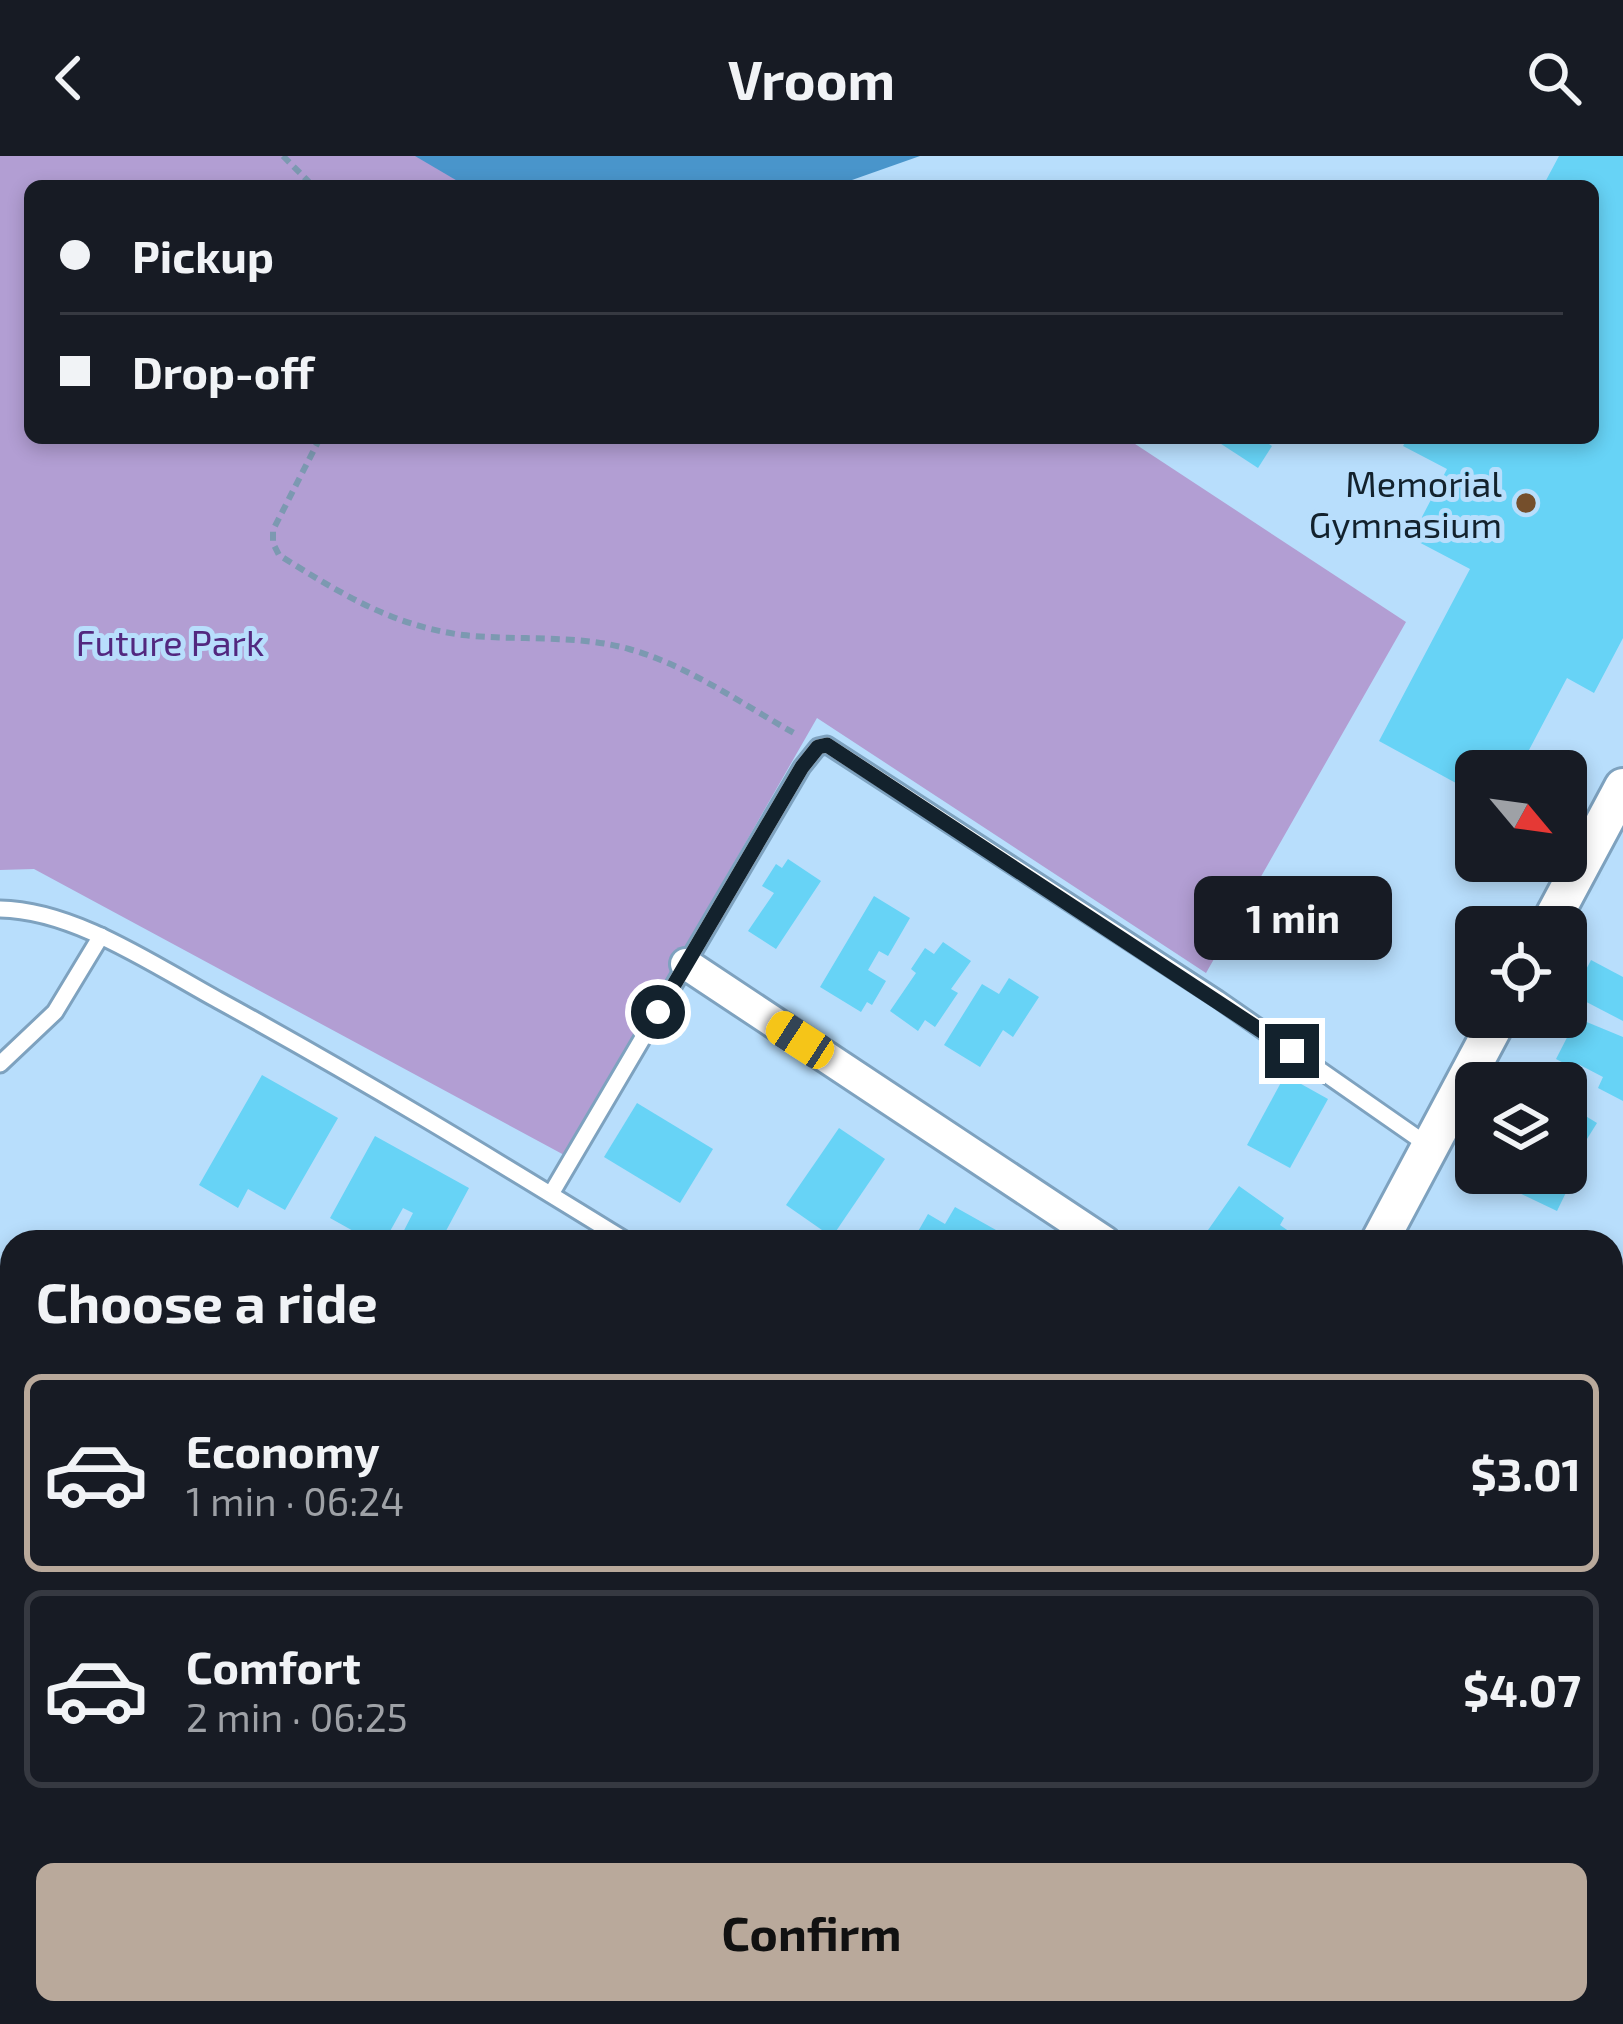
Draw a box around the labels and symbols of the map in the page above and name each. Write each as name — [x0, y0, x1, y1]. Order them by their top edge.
place label: Memorial Gymnasium — [1309, 461, 1502, 545]
marker: Memorial Gymnasium — [1513, 490, 1539, 516]
park label: Future Park — [76, 620, 264, 663]
north arrow — [1455, 750, 1587, 882]
callout: 1 min — [1193, 877, 1391, 961]
route start — [631, 985, 685, 1039]
car — [760, 1005, 840, 1075]
route end — [1265, 1024, 1319, 1078]

